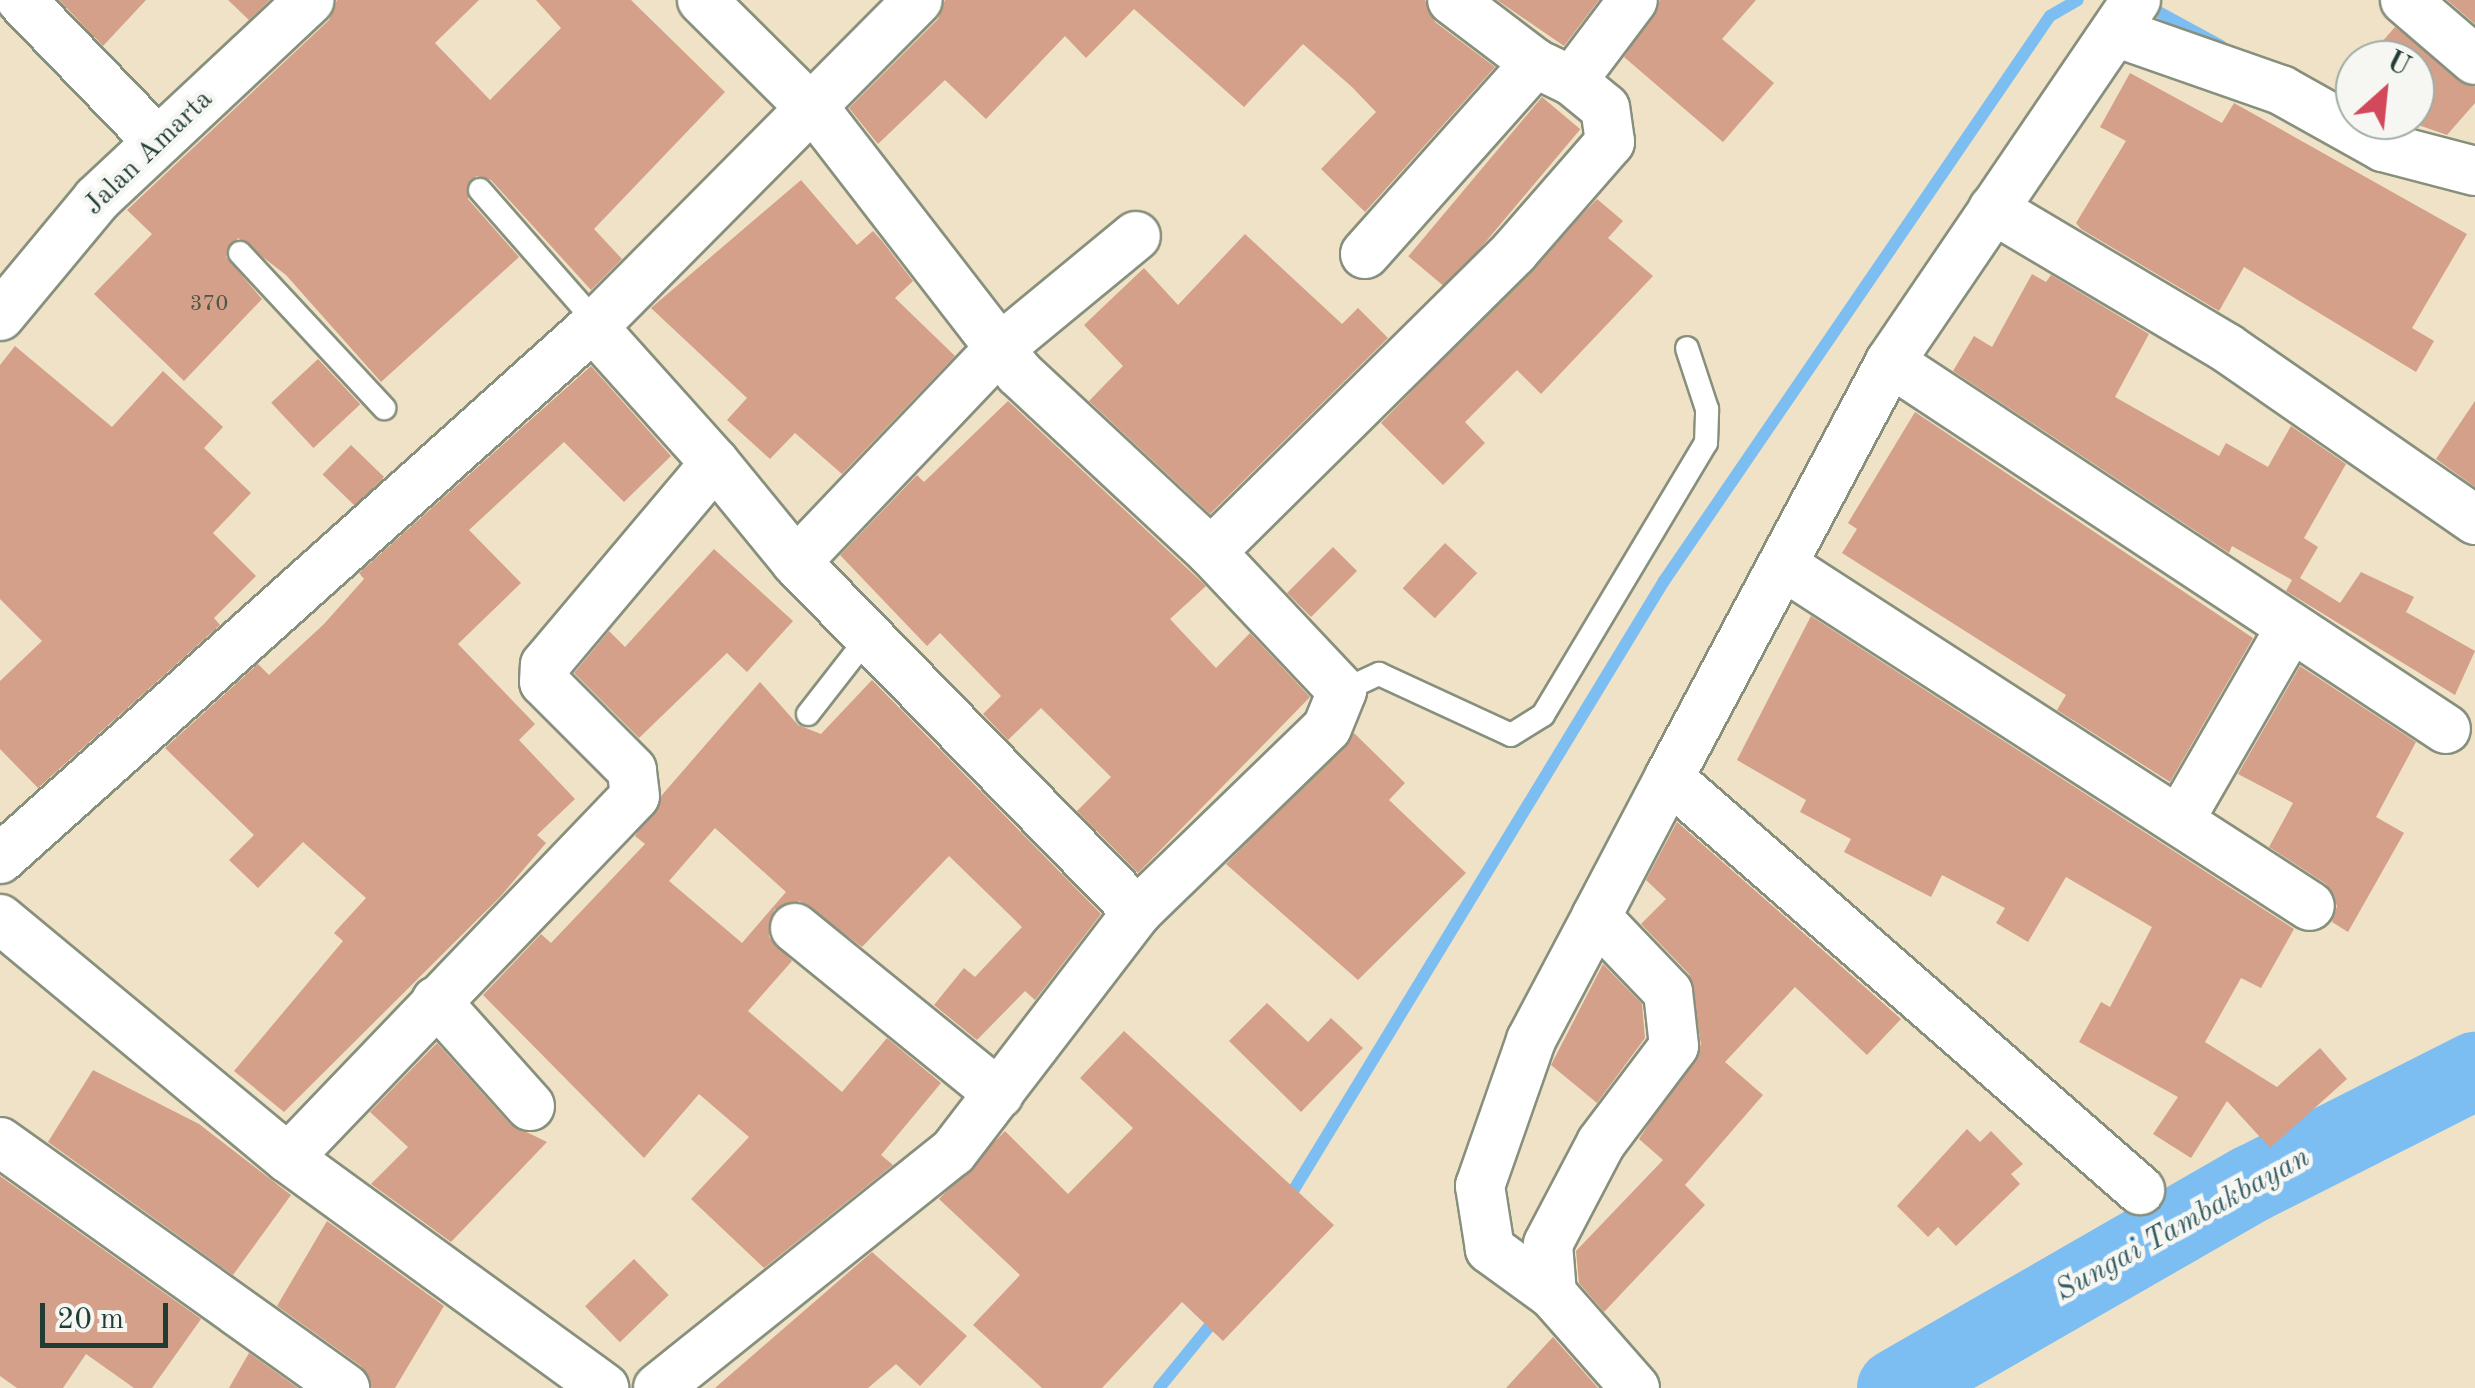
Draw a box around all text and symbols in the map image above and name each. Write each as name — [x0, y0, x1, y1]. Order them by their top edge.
north arrow — [2335, 40, 2435, 140]
text: U — [2381, 48, 2414, 83]
street label: Jalan Amarta — [78, 83, 220, 223]
house number: 370 — [190, 292, 228, 318]
water label: Sungai Tambakbayan — [2050, 1140, 2316, 1310]
scale bar — [45, 1283, 172, 1345]
text: 20 m — [57, 1305, 124, 1335]

